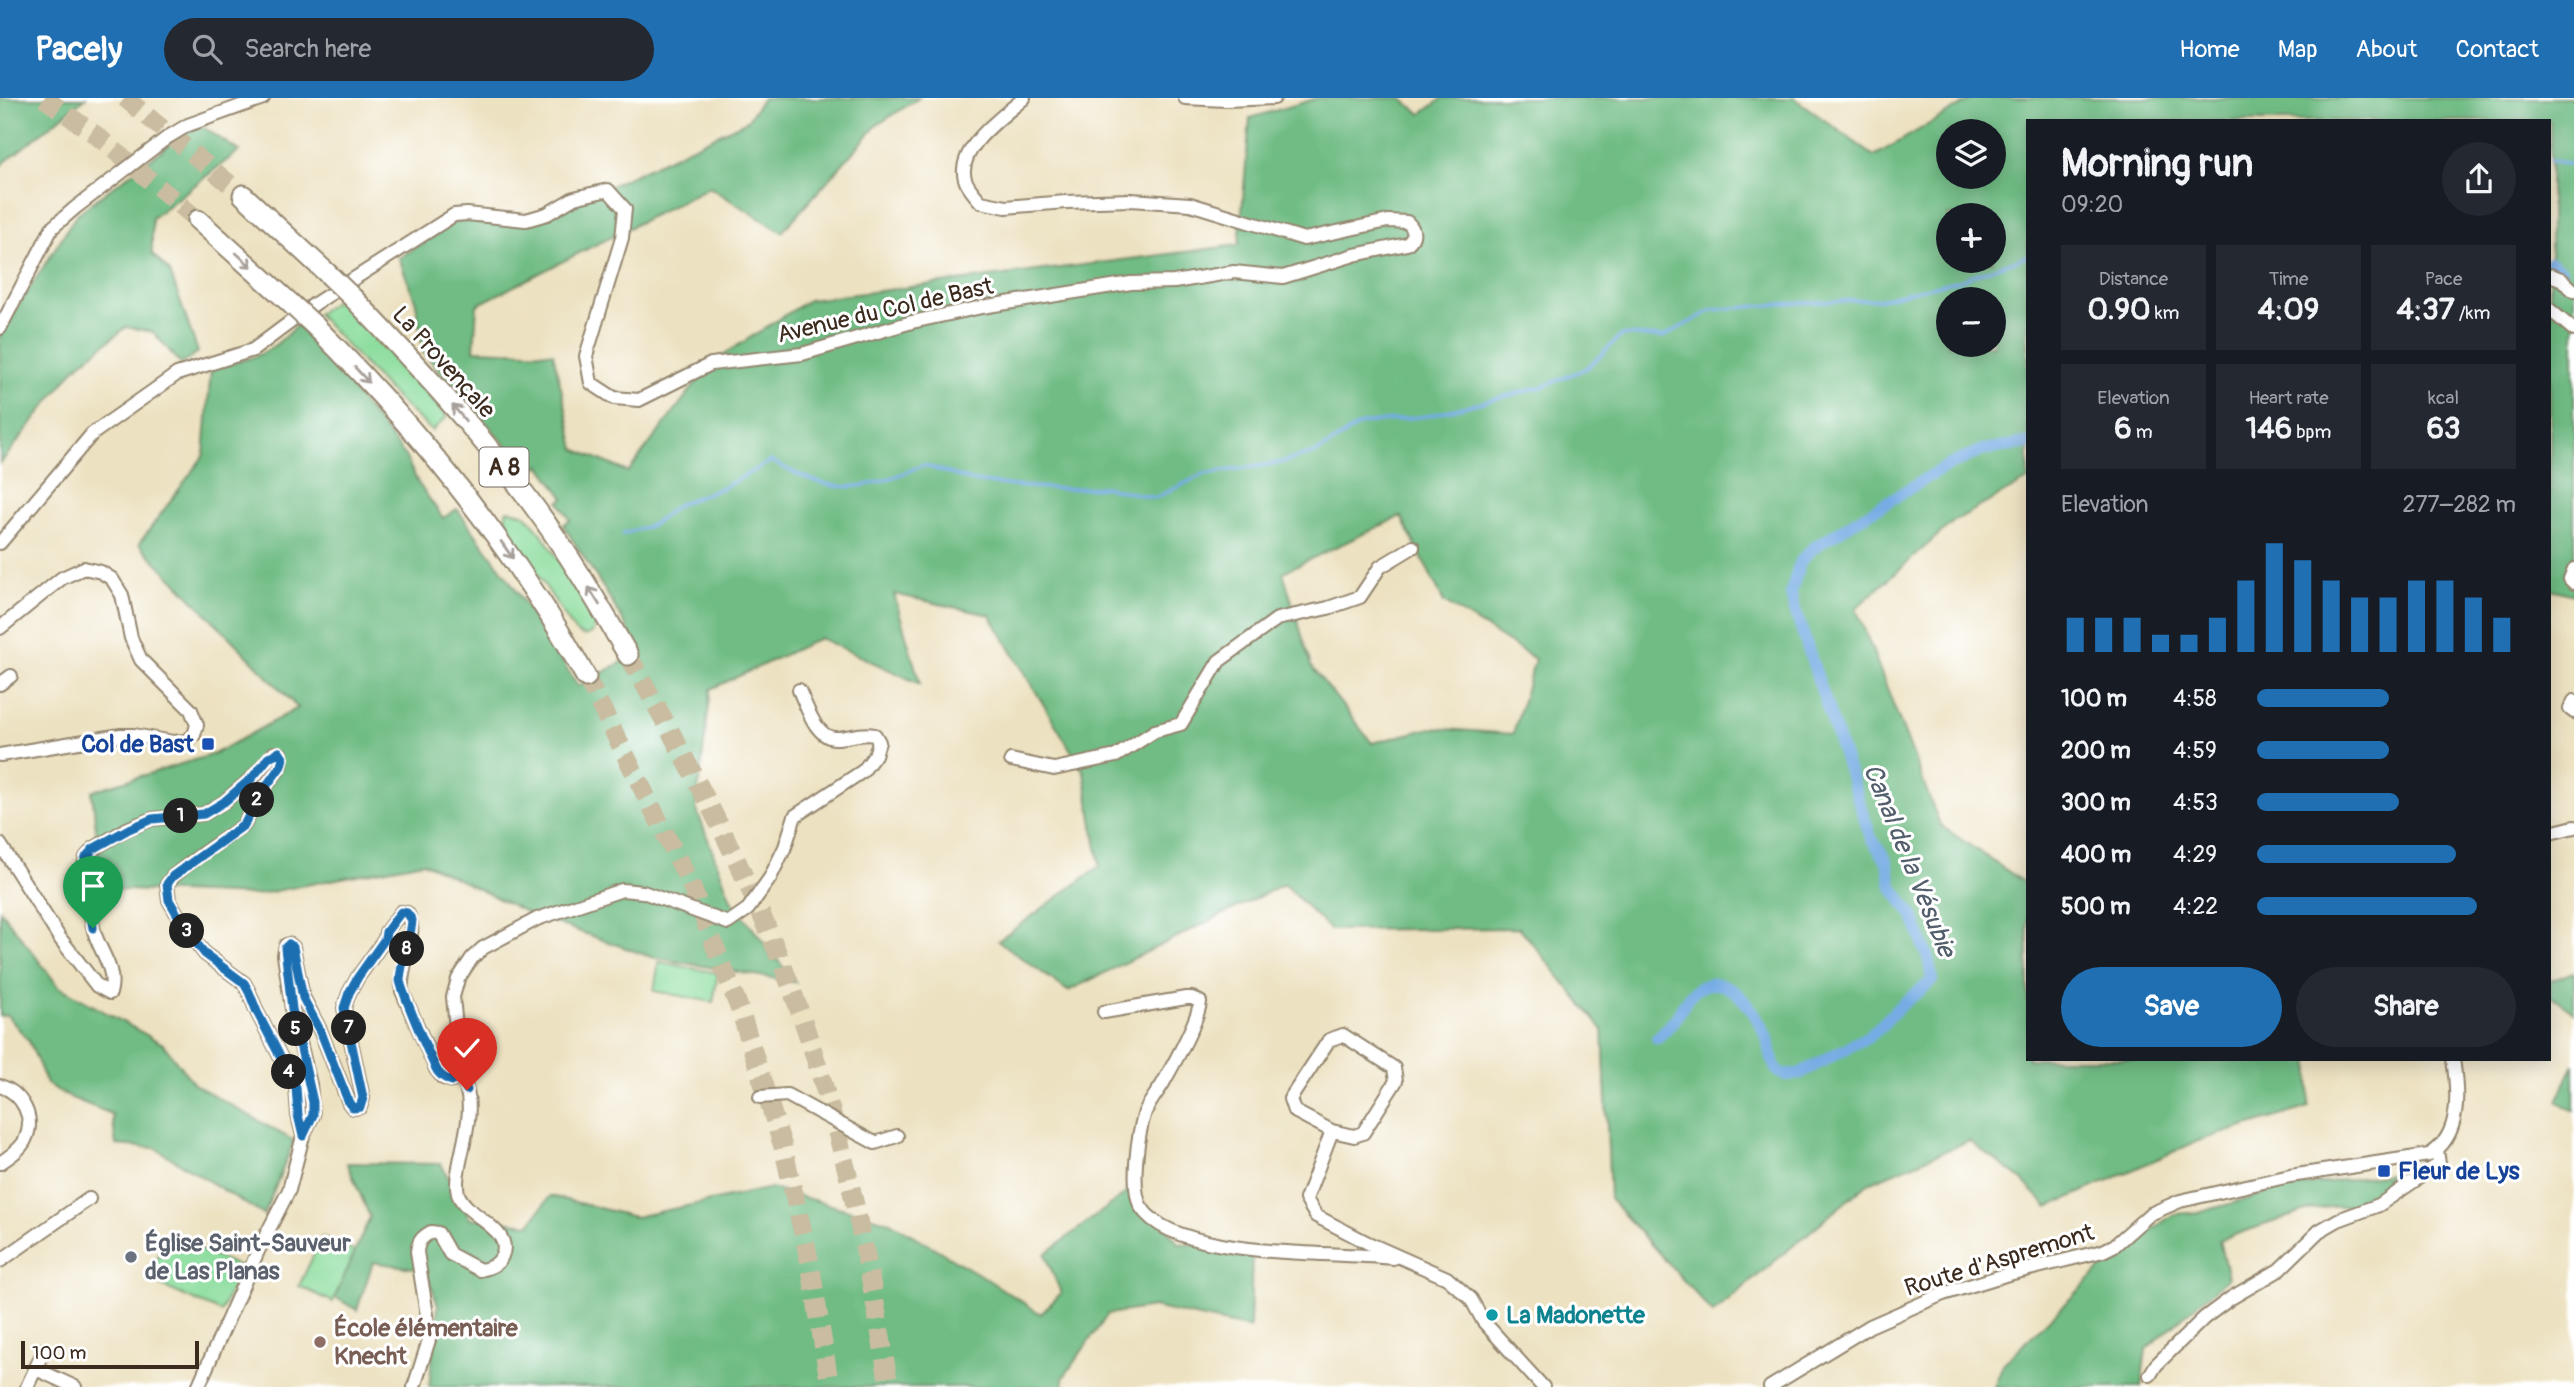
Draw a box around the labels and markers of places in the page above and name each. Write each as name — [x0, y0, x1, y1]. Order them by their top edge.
place label: Col de Bast — [81, 730, 195, 759]
marker: Col de Bast — [200, 736, 216, 752]
pin: 2 — [240, 782, 274, 818]
pin: 1 — [164, 798, 198, 834]
pin — [63, 856, 123, 928]
pin: 3 — [170, 914, 204, 948]
pin: 8 — [390, 932, 424, 966]
pin: 7 — [332, 1010, 366, 1046]
pin: 5 — [278, 1012, 314, 1046]
pin — [437, 1018, 497, 1090]
pin: 4 — [272, 1054, 306, 1090]
place label: Fleur de Lys — [2398, 1157, 2520, 1186]
marker: Fleur de Lys — [2376, 1163, 2392, 1179]
place label: Église Saint-Sauveur de Las Planas — [145, 1229, 351, 1286]
marker: Église Saint-Sauveur de Las Planas — [123, 1249, 139, 1265]
place label: La Madonette — [1506, 1301, 1646, 1330]
marker: La Madonette — [1484, 1307, 1500, 1323]
place label: École élémentaire Knecht — [334, 1314, 519, 1371]
marker: École élémentaire Knecht — [312, 1334, 328, 1350]

